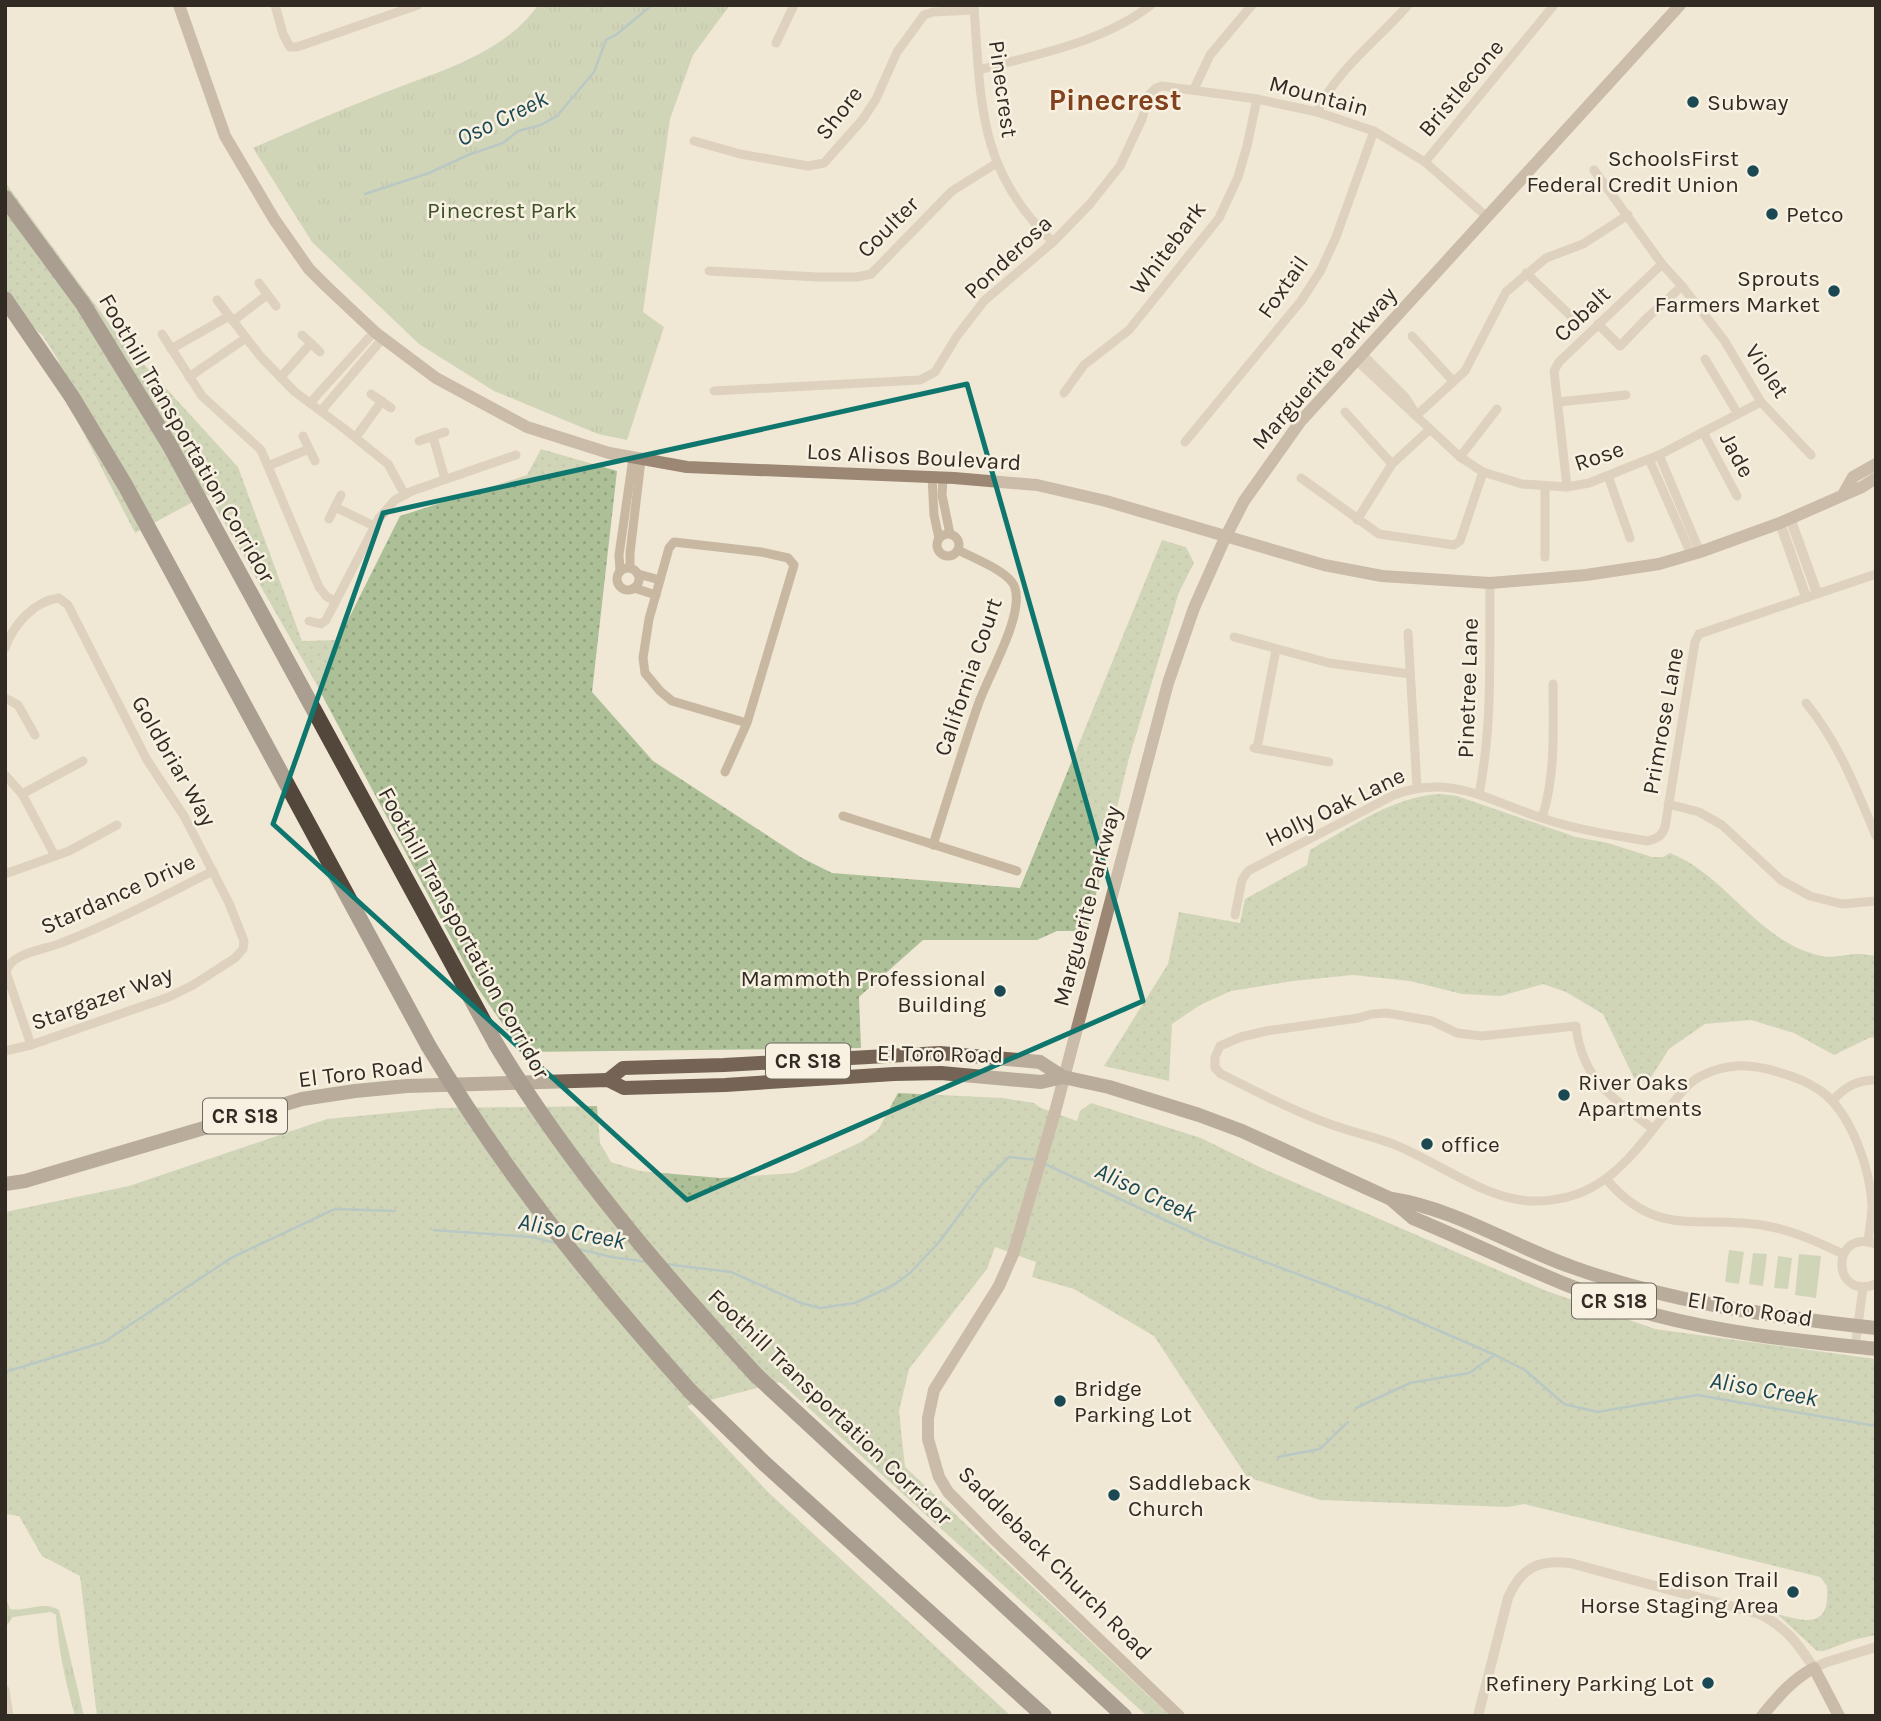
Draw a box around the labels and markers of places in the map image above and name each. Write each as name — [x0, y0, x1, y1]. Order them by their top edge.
place label: Subway — [1707, 89, 1789, 116]
marker: Subway — [1685, 94, 1701, 110]
place label: SchoolsFirst Federal Credit Union — [1526, 145, 1739, 198]
marker: SchoolsFirst Federal Credit Union — [1745, 163, 1761, 179]
place label: Petco — [1786, 201, 1844, 228]
marker: Petco — [1764, 206, 1780, 222]
place label: Sprouts Farmers Market — [1654, 265, 1820, 318]
marker: Sprouts Farmers Market — [1826, 283, 1842, 299]
place label: Mammoth Professional Building — [740, 965, 986, 1018]
marker: Mammoth Professional Building — [992, 983, 1008, 999]
place label: River Oaks Apartments — [1578, 1069, 1702, 1122]
marker: River Oaks Apartments — [1556, 1087, 1572, 1103]
place label: office — [1441, 1131, 1500, 1158]
marker: office — [1419, 1136, 1435, 1152]
place label: Bridge Parking Lot — [1074, 1375, 1192, 1428]
marker: Bridge Parking Lot — [1052, 1393, 1068, 1409]
place label: Saddleback Church — [1128, 1469, 1251, 1522]
marker: Saddleback Church — [1106, 1487, 1122, 1503]
place label: Edison Trail Horse Staging Area — [1580, 1566, 1779, 1619]
marker: Edison Trail Horse Staging Area — [1785, 1584, 1801, 1600]
place label: Refinery Parking Lot — [1485, 1670, 1694, 1697]
marker: Refinery Parking Lot — [1700, 1675, 1716, 1691]

